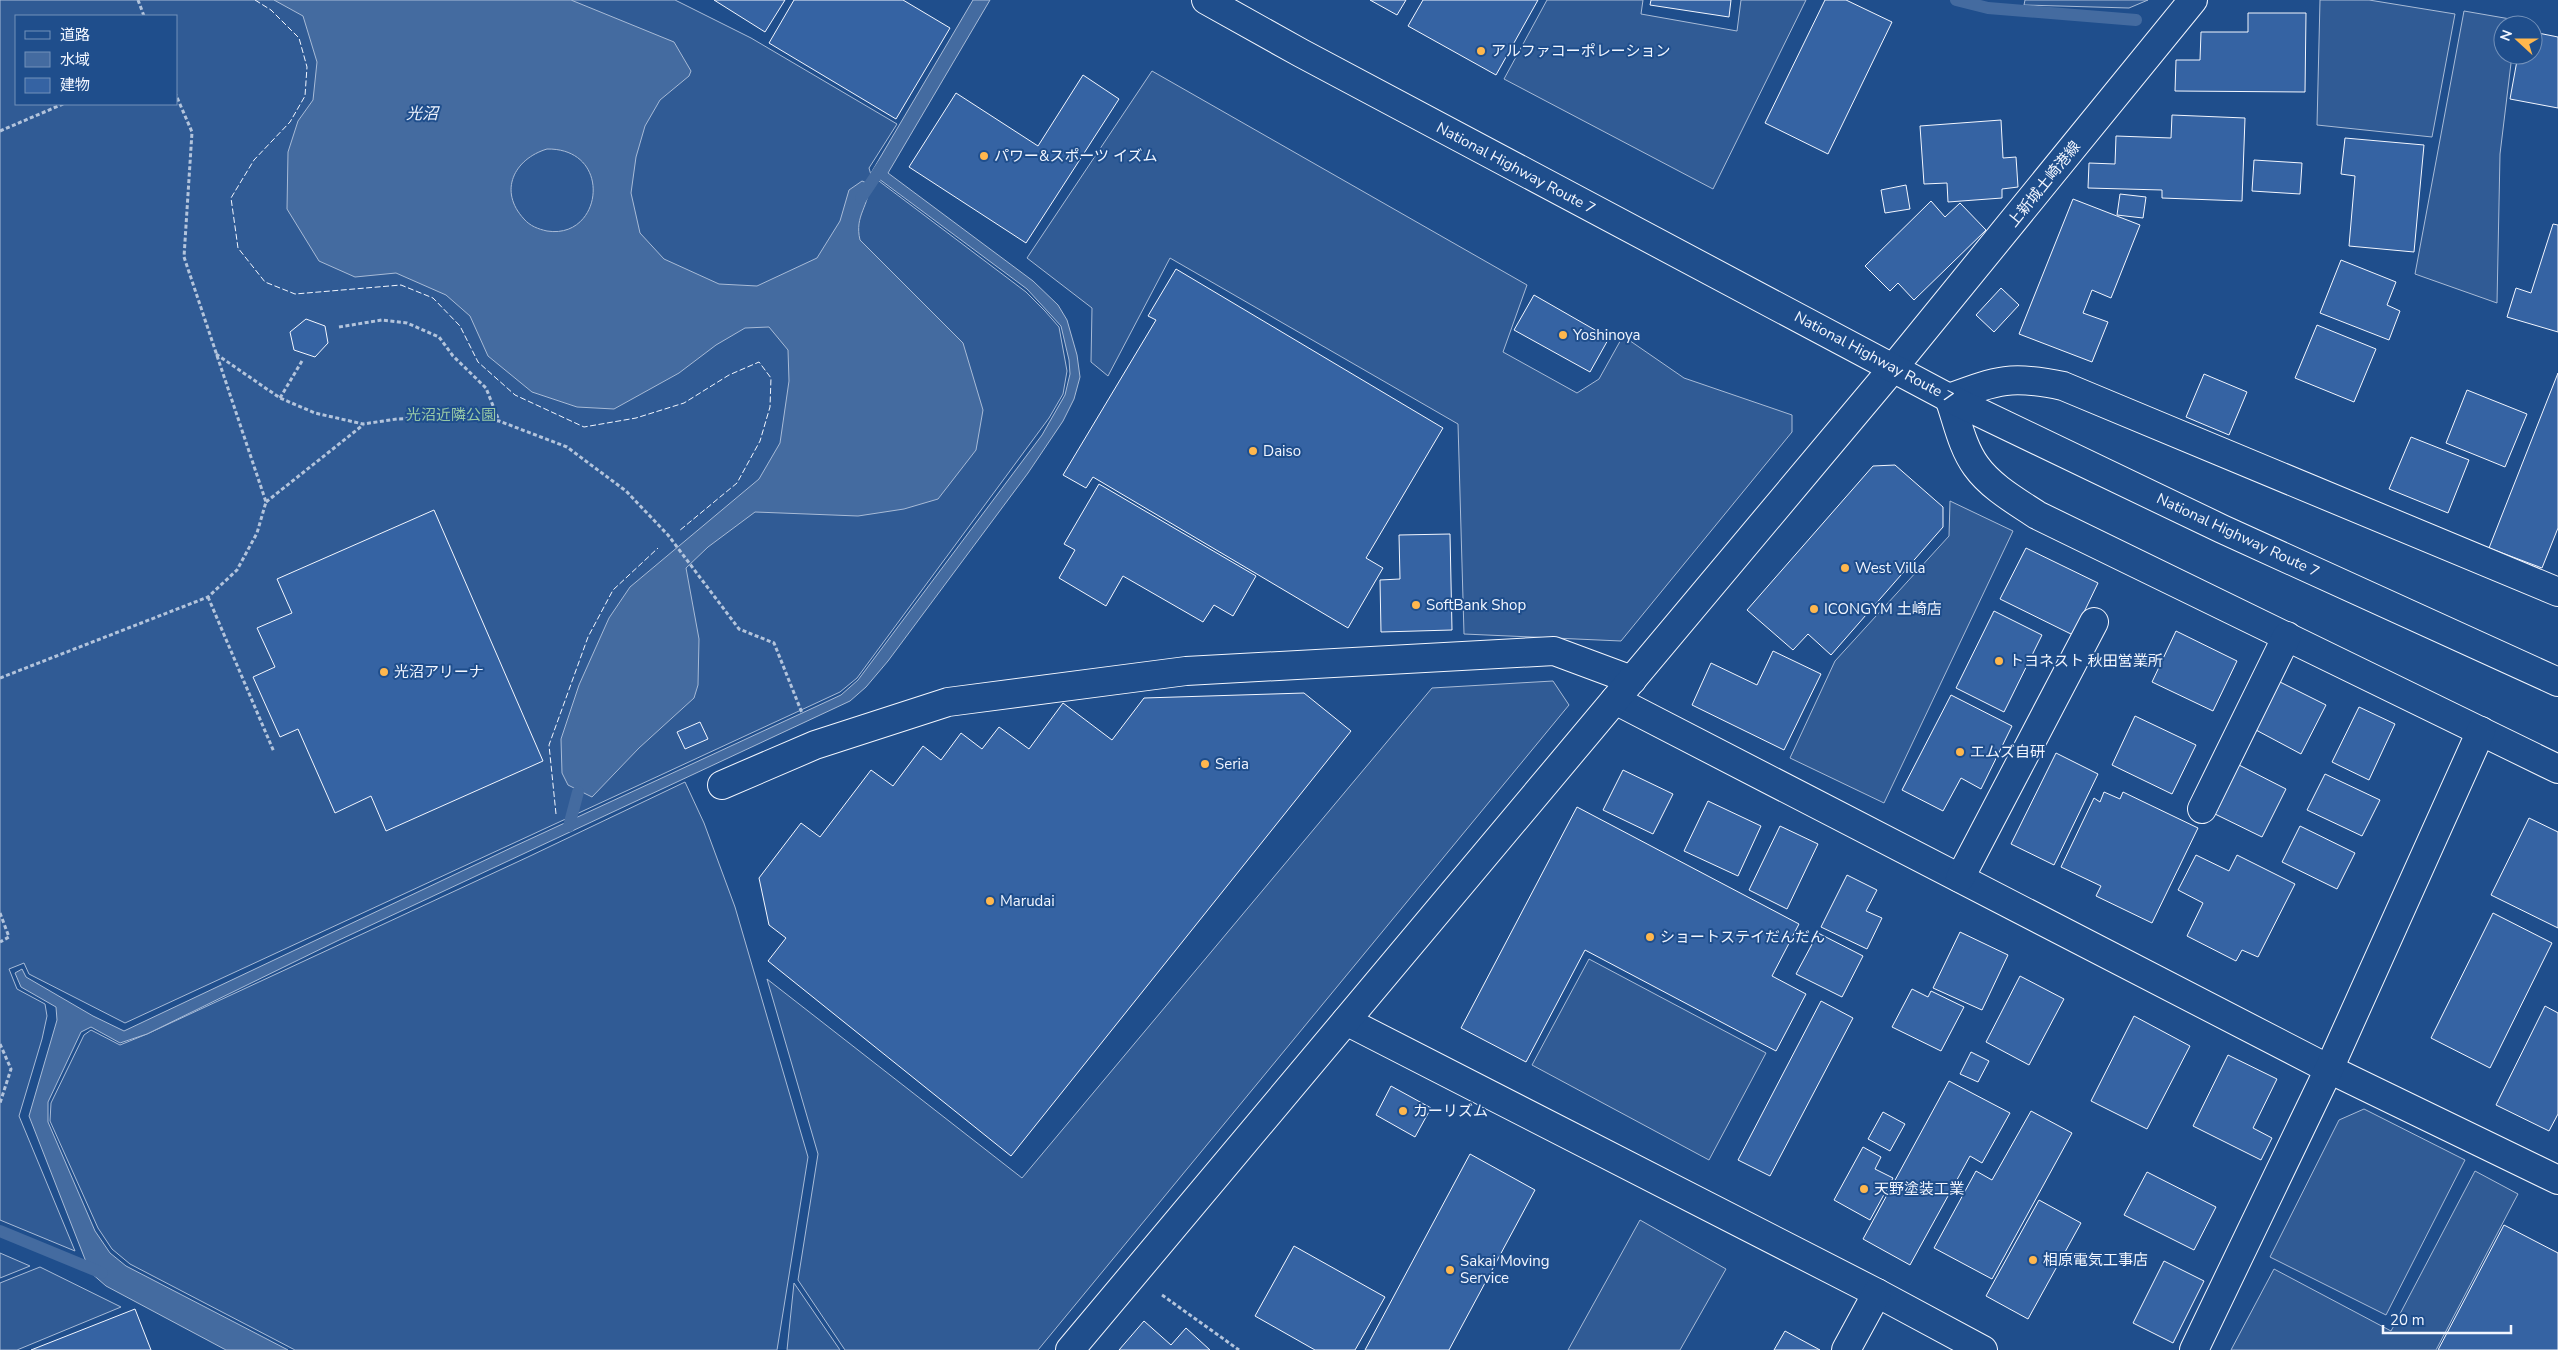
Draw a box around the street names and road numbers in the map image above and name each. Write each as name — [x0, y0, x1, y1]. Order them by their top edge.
street label: National Highway Route 7 — [1433, 117, 1599, 219]
street label: 上新城土崎港線 — [2003, 137, 2085, 231]
street label: National Highway Route 7 — [1791, 306, 1957, 408]
street label: National Highway Route 7 — [2153, 488, 2323, 582]

